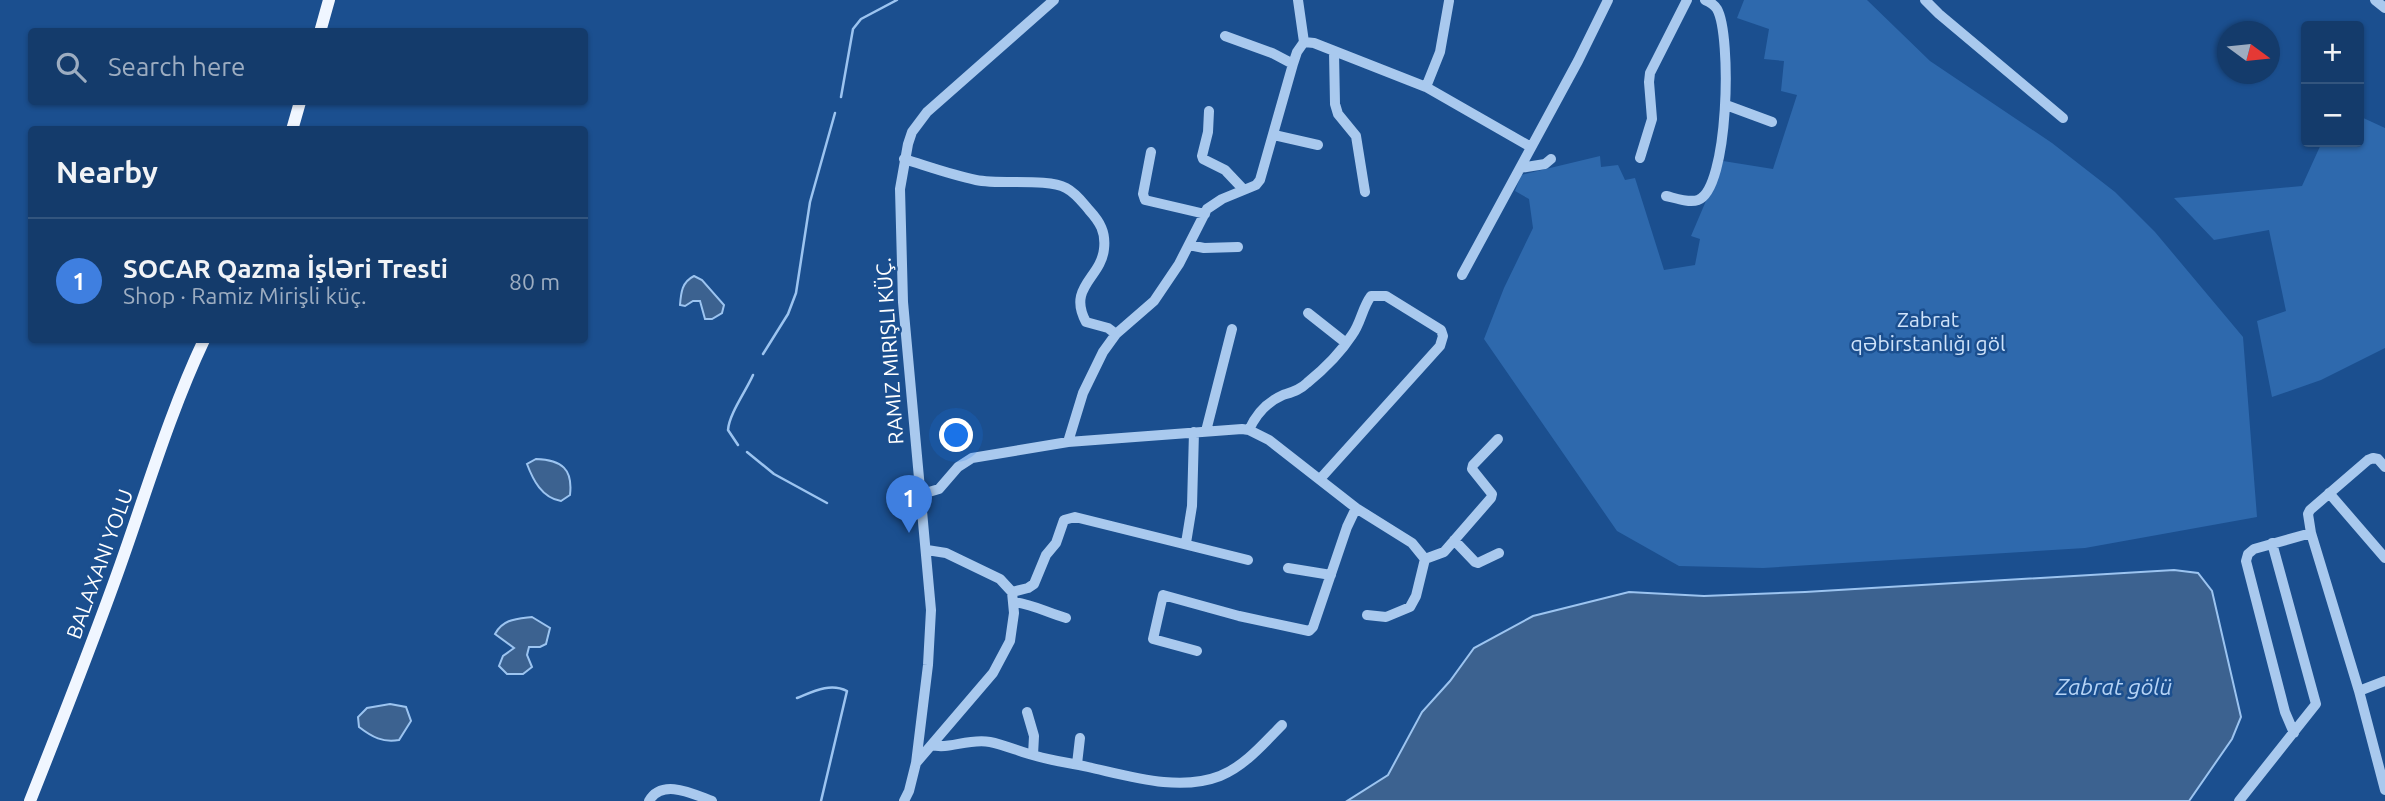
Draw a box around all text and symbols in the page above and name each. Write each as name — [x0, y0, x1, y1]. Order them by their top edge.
north arrow — [2217, 21, 2280, 84]
map controls — [2301, 21, 2364, 147]
button: + — [2301, 21, 2364, 84]
search box — [28, 28, 588, 105]
icon: search — [52, 48, 90, 86]
text: Search here — [108, 52, 245, 81]
button: − — [2301, 84, 2364, 147]
text: Nearby — [56, 155, 158, 189]
text: SOCAR Qazma İşləri Tresti — [123, 254, 448, 283]
street label: RAMIZ MIRIŞLI KÜÇ. — [870, 257, 908, 445]
text: 1 — [73, 269, 85, 294]
text: 80 m — [509, 269, 560, 294]
text: Shop · Ramiz Mirişli küç. — [123, 283, 367, 308]
park label: Zabrat qəbirstanlığı göl — [1851, 307, 2005, 355]
your location — [939, 418, 973, 452]
pin: 1 — [886, 475, 932, 533]
street label: BALAXANI YOLU — [61, 486, 137, 642]
water label: Zabrat gölü — [2055, 674, 2172, 699]

